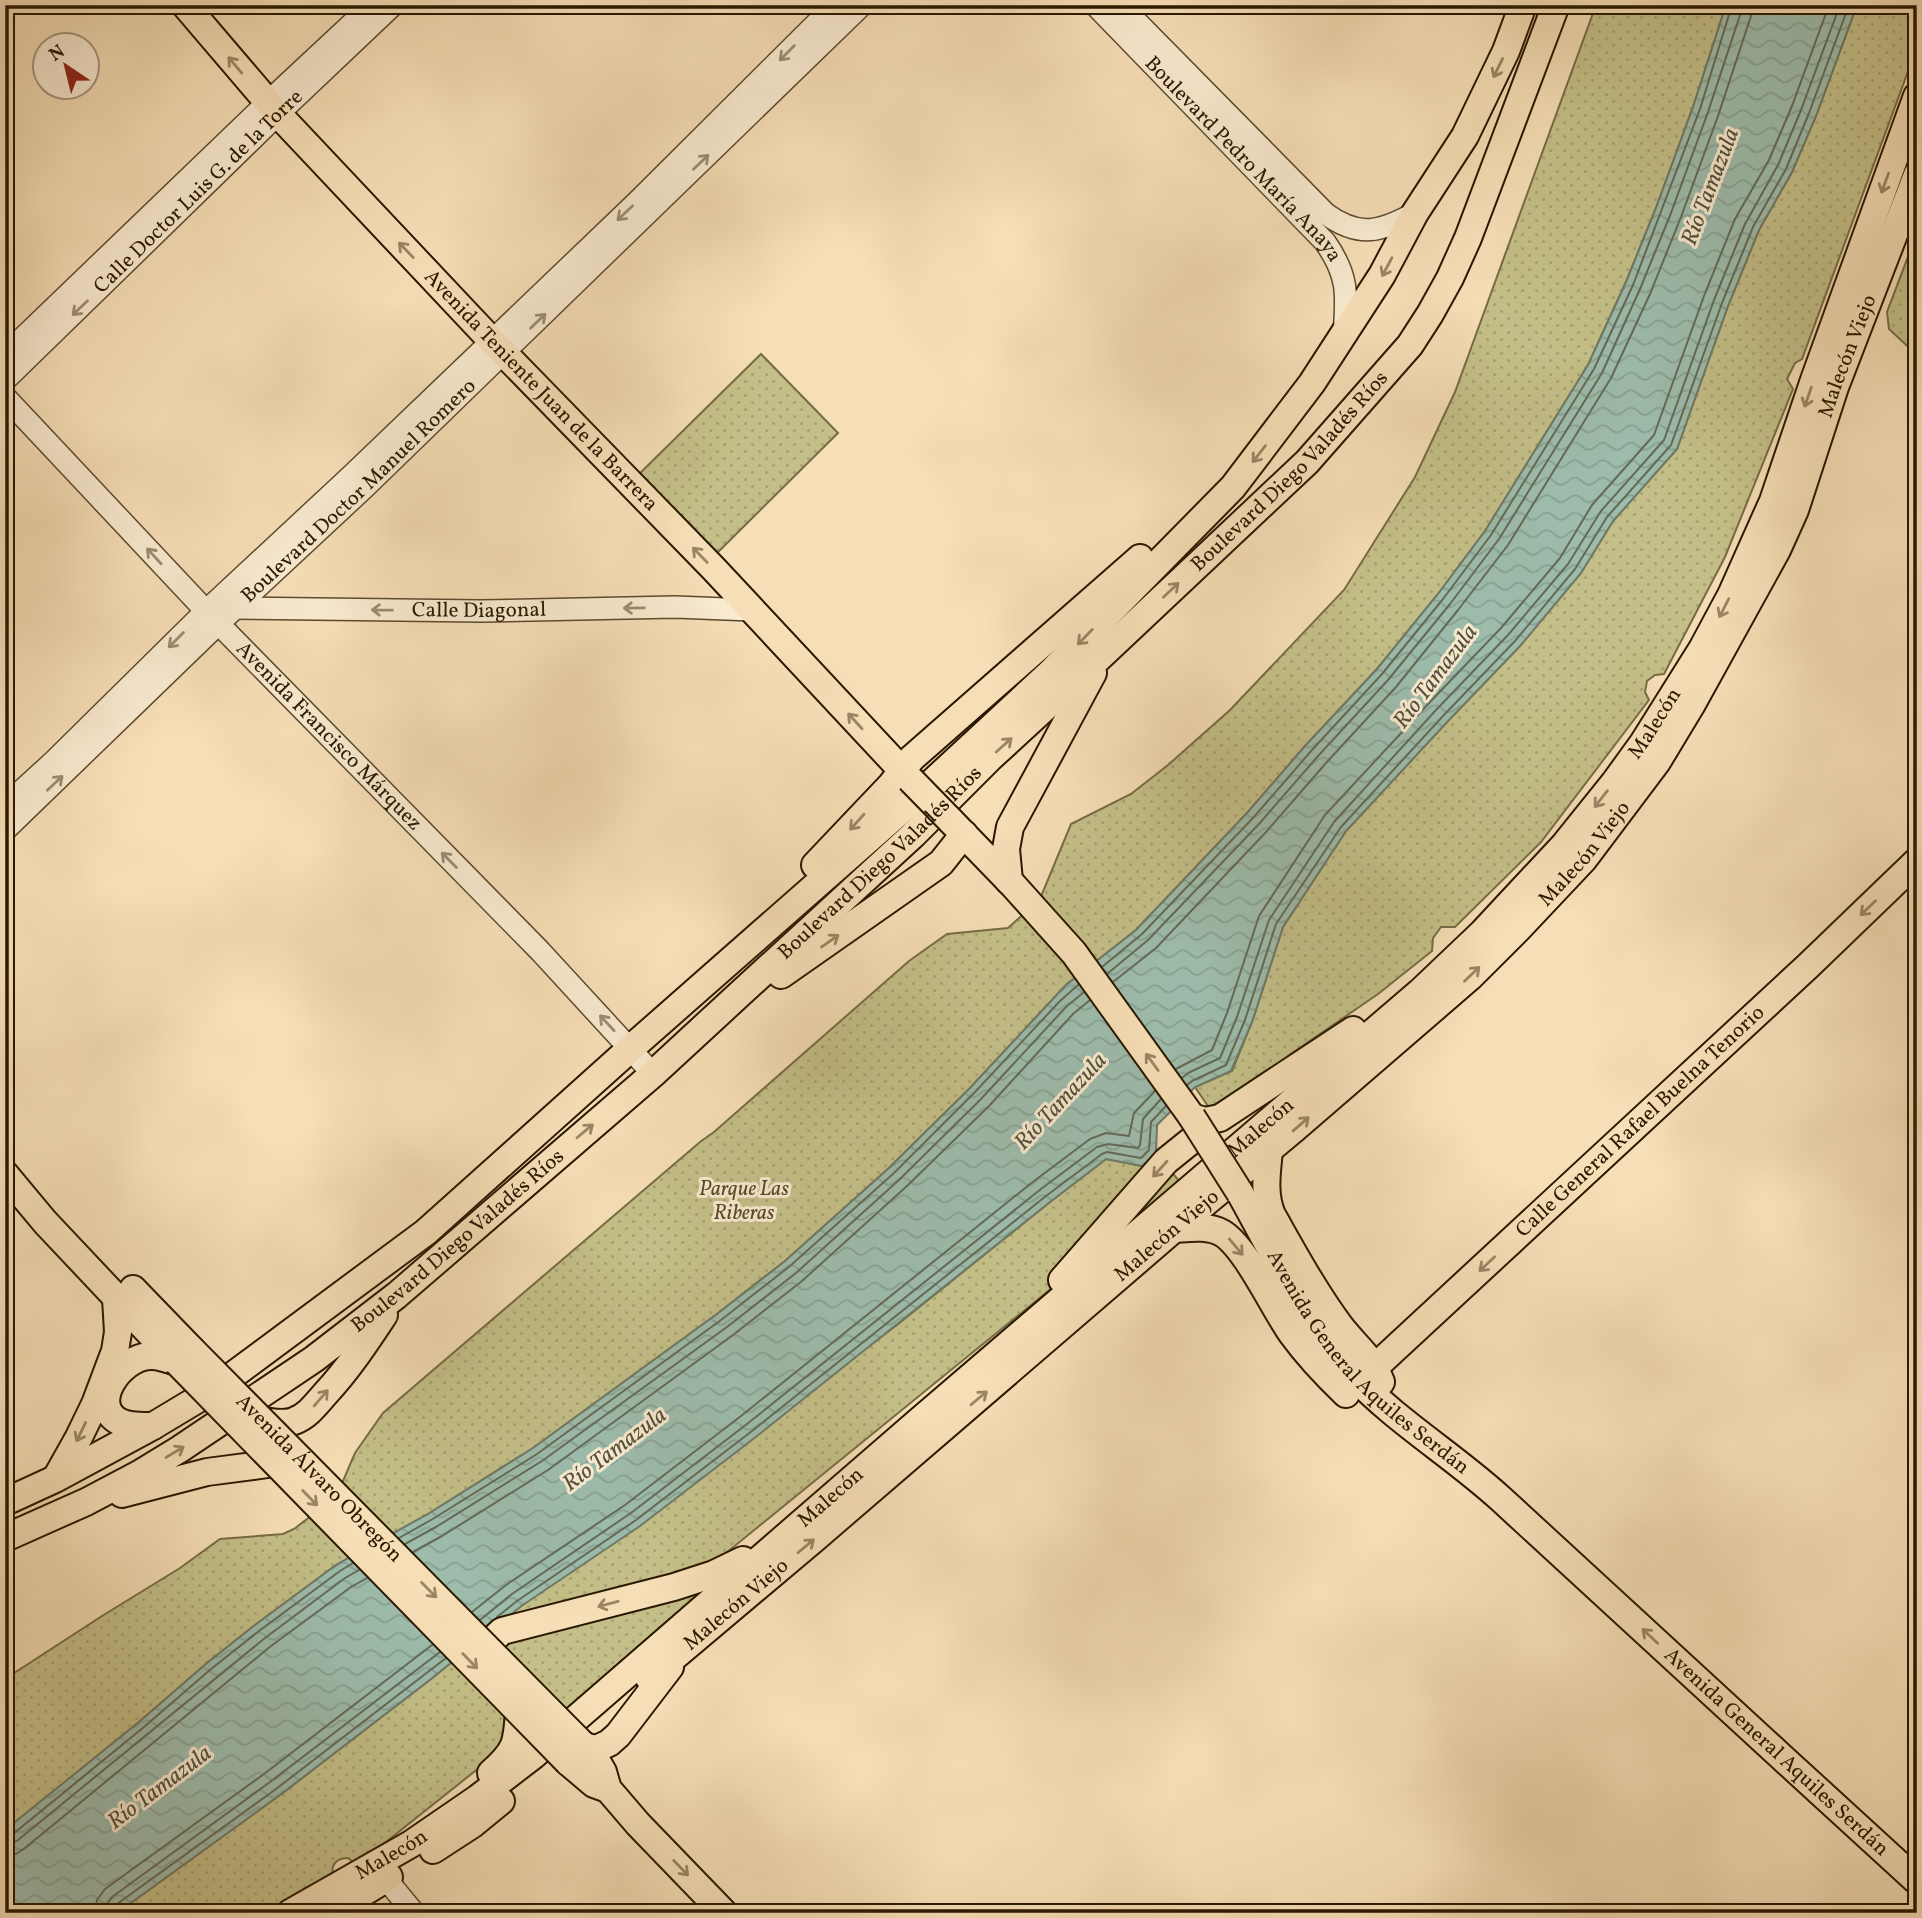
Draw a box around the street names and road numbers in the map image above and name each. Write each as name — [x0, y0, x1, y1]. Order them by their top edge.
street label: Boulevard Pedro María Anaya — [1138, 50, 1349, 267]
street label: Calle Doctor Luis G. de la Torre — [87, 83, 310, 300]
street label: Avenida Teniente Juan de la Barrera — [417, 263, 665, 518]
street label: Malecón Viejo — [1811, 290, 1884, 422]
street label: Boulevard Diego Valadés Ríos — [1185, 365, 1395, 578]
street label: Boulevard Doctor Manuel Romero — [235, 372, 483, 610]
street label: Calle Diagonal — [412, 595, 546, 626]
street label: Avenida Francisco Márquez — [229, 635, 429, 837]
street label: Malecón — [1621, 682, 1688, 765]
street label: Boulevard Diego Valadés Ríos — [771, 759, 989, 967]
street label: Malecón Viejo — [1532, 795, 1637, 913]
street label: Calle General Rafael Buelna Tenorio — [1509, 999, 1771, 1244]
street label: Malecón — [1221, 1091, 1300, 1165]
street label: Boulevard Diego Valadés Ríos — [345, 1142, 571, 1340]
street label: Malecón Viejo — [1108, 1183, 1226, 1289]
street label: Avenida General Aquiles Serdán — [1259, 1245, 1476, 1481]
street label: Avenida Álvaro Obregón — [229, 1388, 409, 1569]
street label: Malecón — [791, 1461, 870, 1534]
street label: Malecón Viejo — [677, 1552, 795, 1657]
street label: Avenida General Aquiles Serdán — [1657, 1641, 1895, 1863]
street label: Malecón — [350, 1822, 434, 1887]

